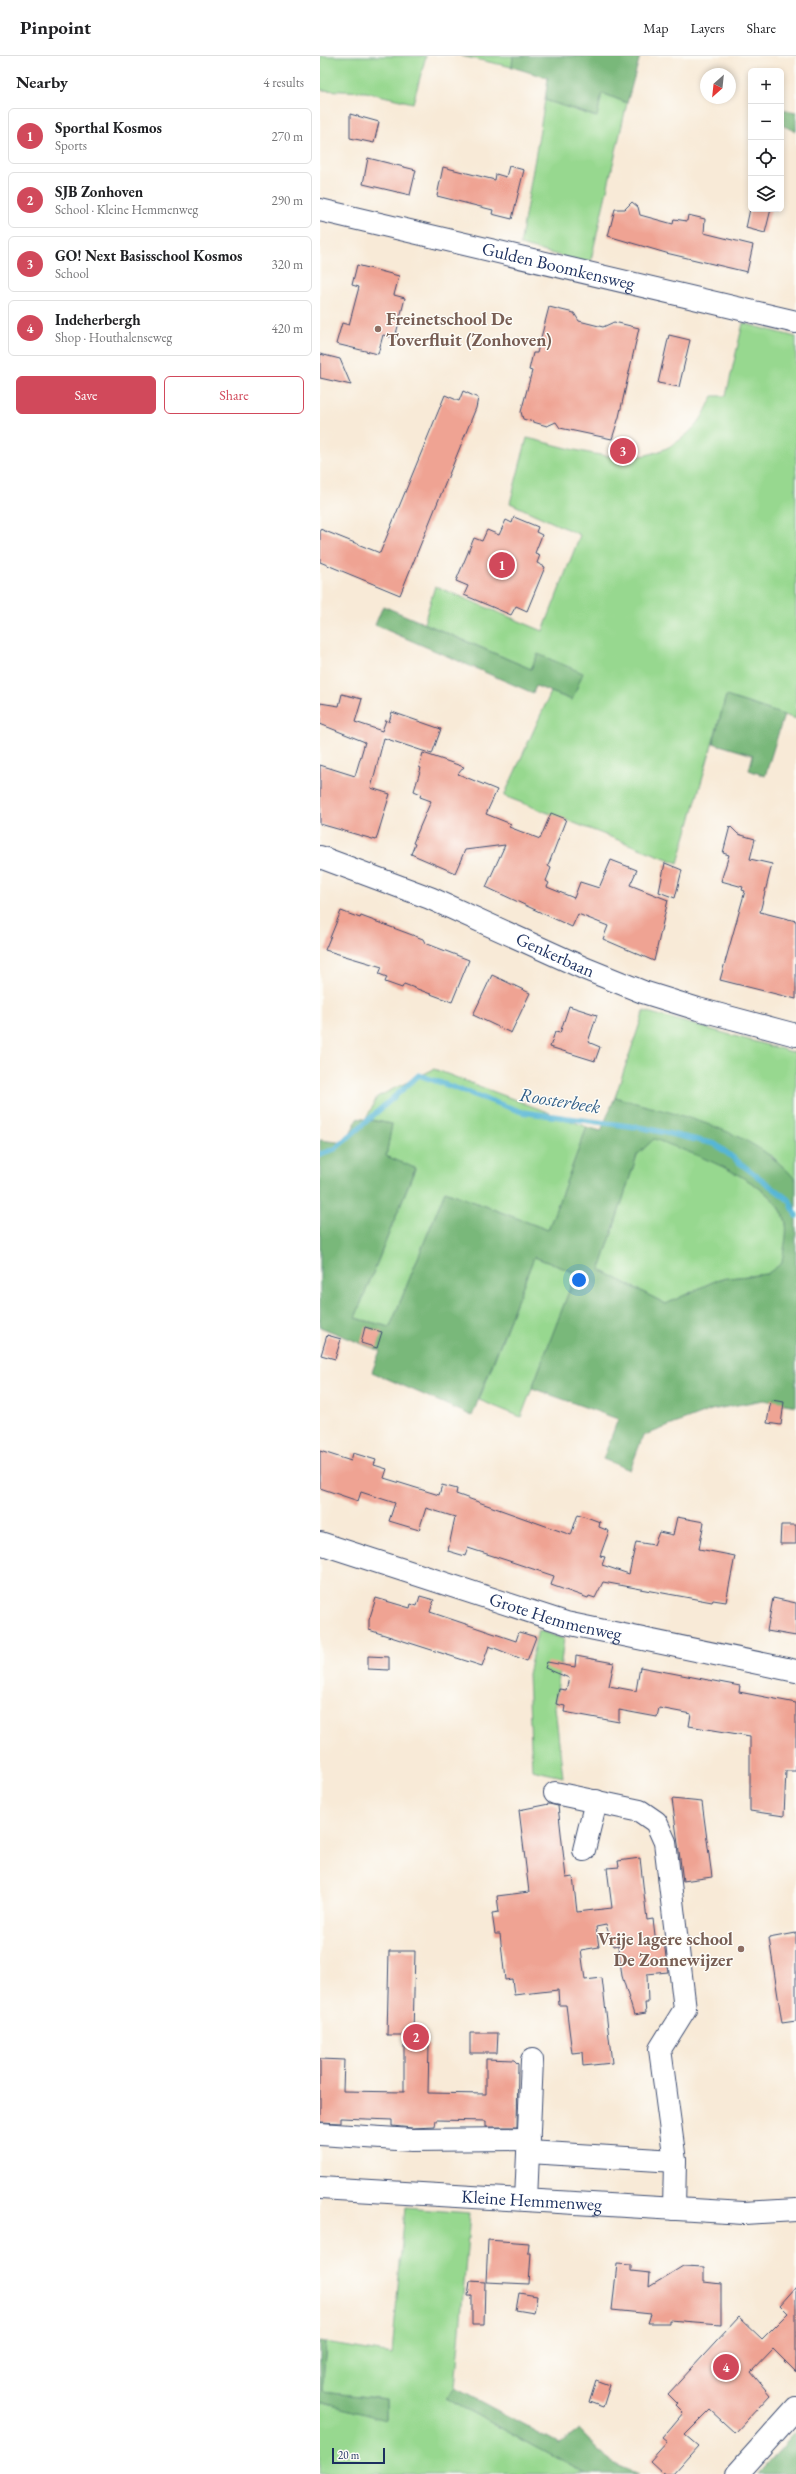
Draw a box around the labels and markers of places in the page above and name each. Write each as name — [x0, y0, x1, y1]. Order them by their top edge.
place label: Freinetschool De Toverfluit (Zonhoven) — [386, 307, 552, 351]
marker: Freinetschool De Toverfluit (Zonhoven) — [373, 324, 383, 334]
pin: 3 — [610, 436, 636, 466]
pin: 1 — [489, 550, 515, 580]
place label: Vrije lagere school De Zonnewijzer — [597, 1927, 734, 1971]
marker: Vrije lagere school De Zonnewijzer — [736, 1944, 746, 1954]
pin: 2 — [403, 2022, 429, 2052]
pin: 4 — [713, 2352, 739, 2382]

